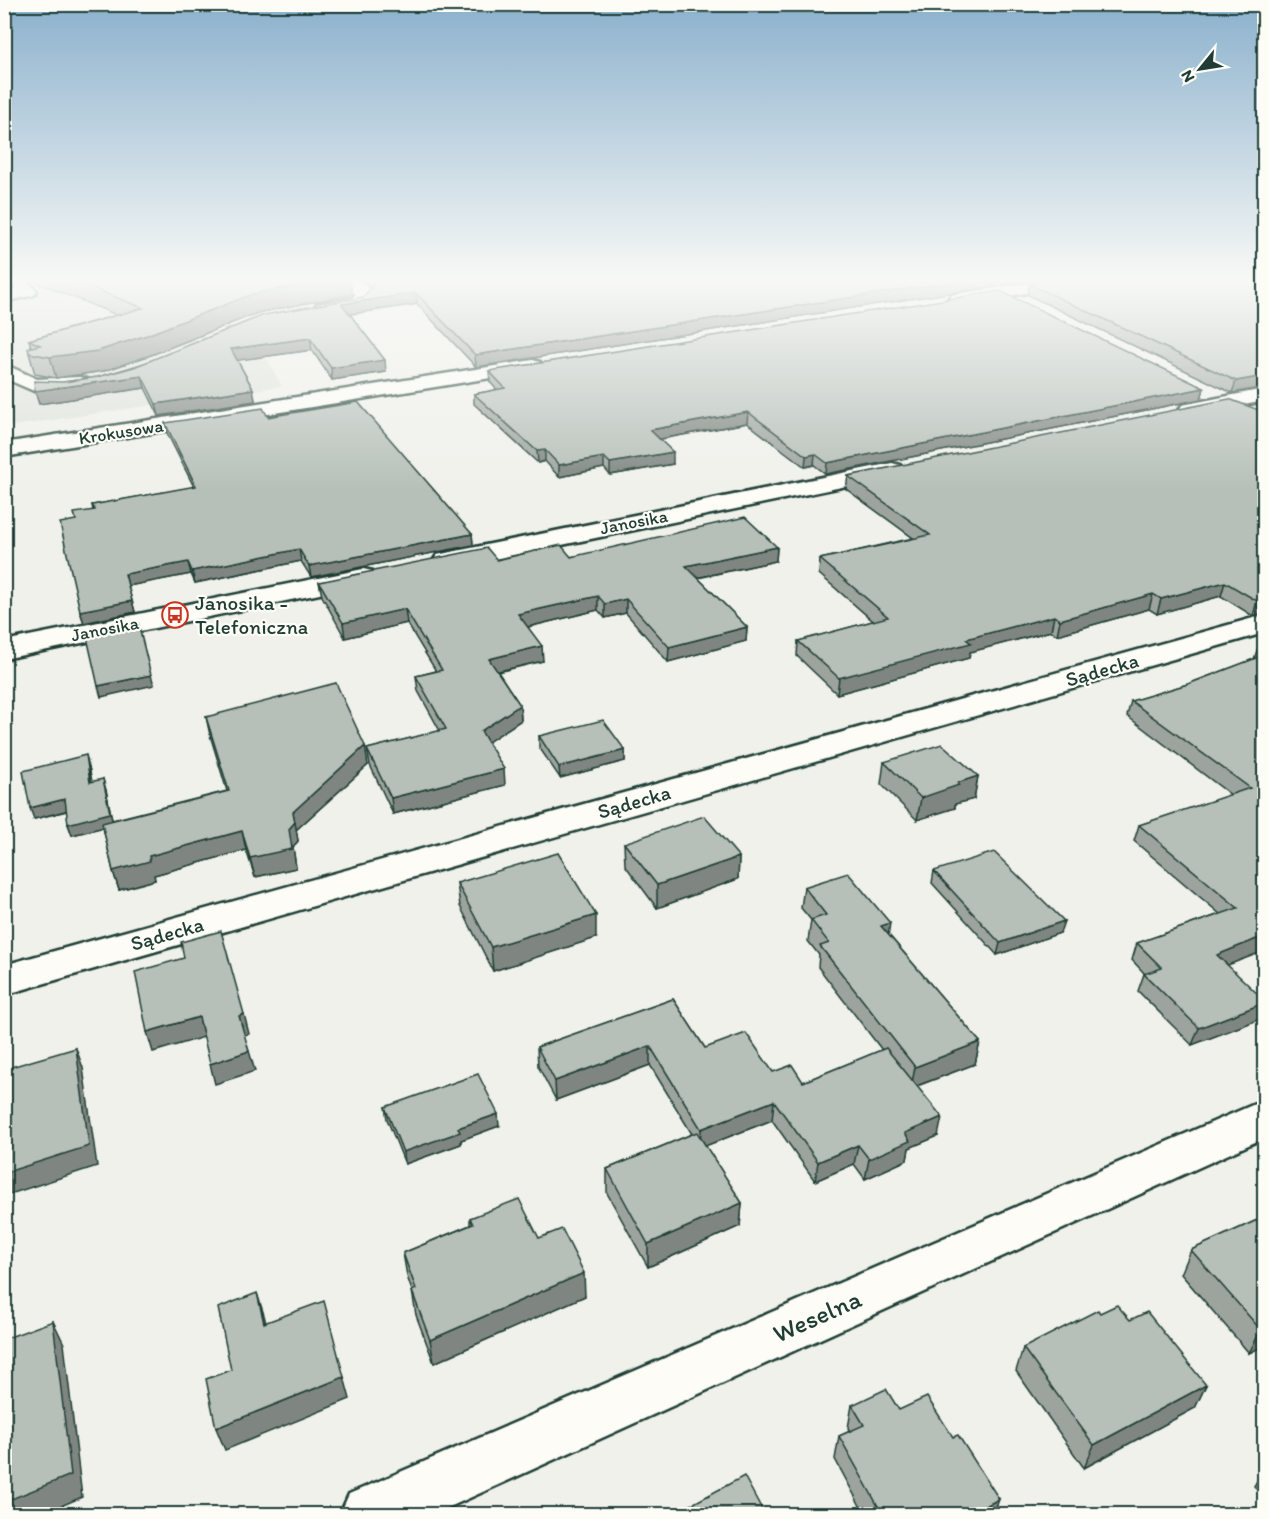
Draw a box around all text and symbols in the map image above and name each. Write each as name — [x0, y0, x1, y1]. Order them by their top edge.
north arrow — [1170, 39, 1230, 99]
text: N — [1177, 67, 1198, 86]
street label: Krokusowa — [77, 414, 166, 450]
street label: Janosika — [598, 505, 670, 539]
place label: Janosika - Telefoniczna — [195, 590, 308, 639]
bus stop icon: Janosika - Telefoniczna — [160, 600, 190, 630]
street label: Janosika — [69, 612, 141, 646]
street label: Sądecka — [1062, 647, 1141, 692]
street label: Sądecka — [594, 779, 673, 824]
street label: Sądecka — [127, 911, 206, 956]
street label: Weselna — [768, 1282, 867, 1350]

